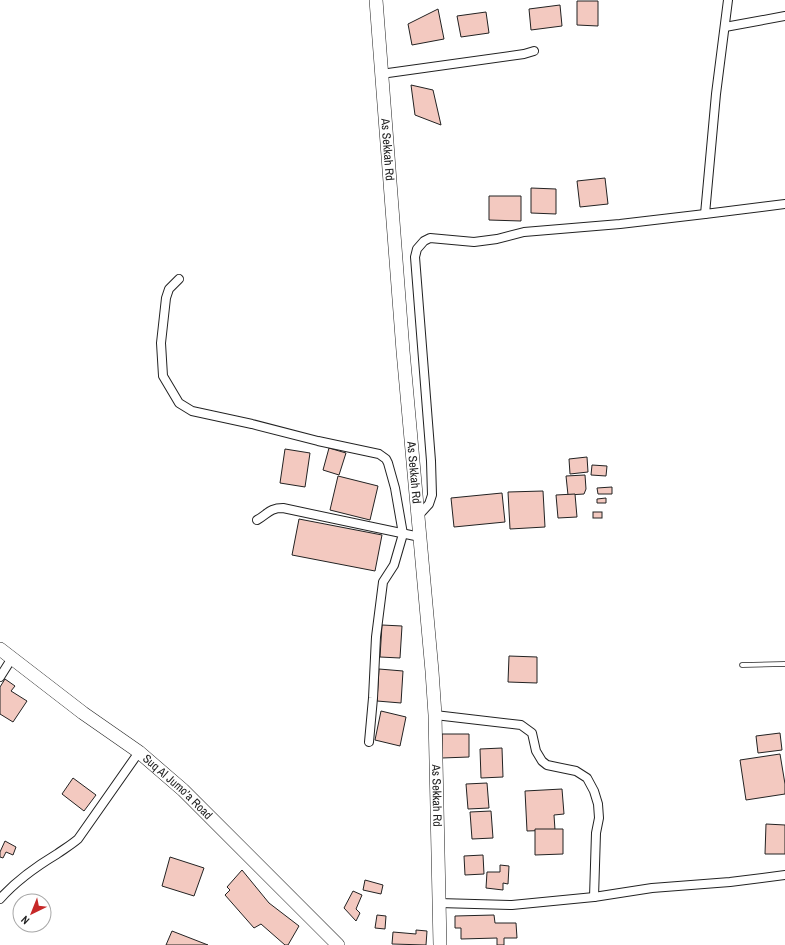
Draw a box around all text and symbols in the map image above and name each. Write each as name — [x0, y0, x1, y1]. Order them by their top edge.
street label: As Sekkah Rd — [377, 117, 398, 181]
street label: As Sekkah Rd — [403, 440, 425, 504]
street label: Suq Al Jumo’a Road — [139, 751, 216, 823]
street label: As Sekkah Rd — [428, 763, 445, 827]
north arrow — [12, 893, 52, 933]
text: N — [18, 913, 32, 928]

